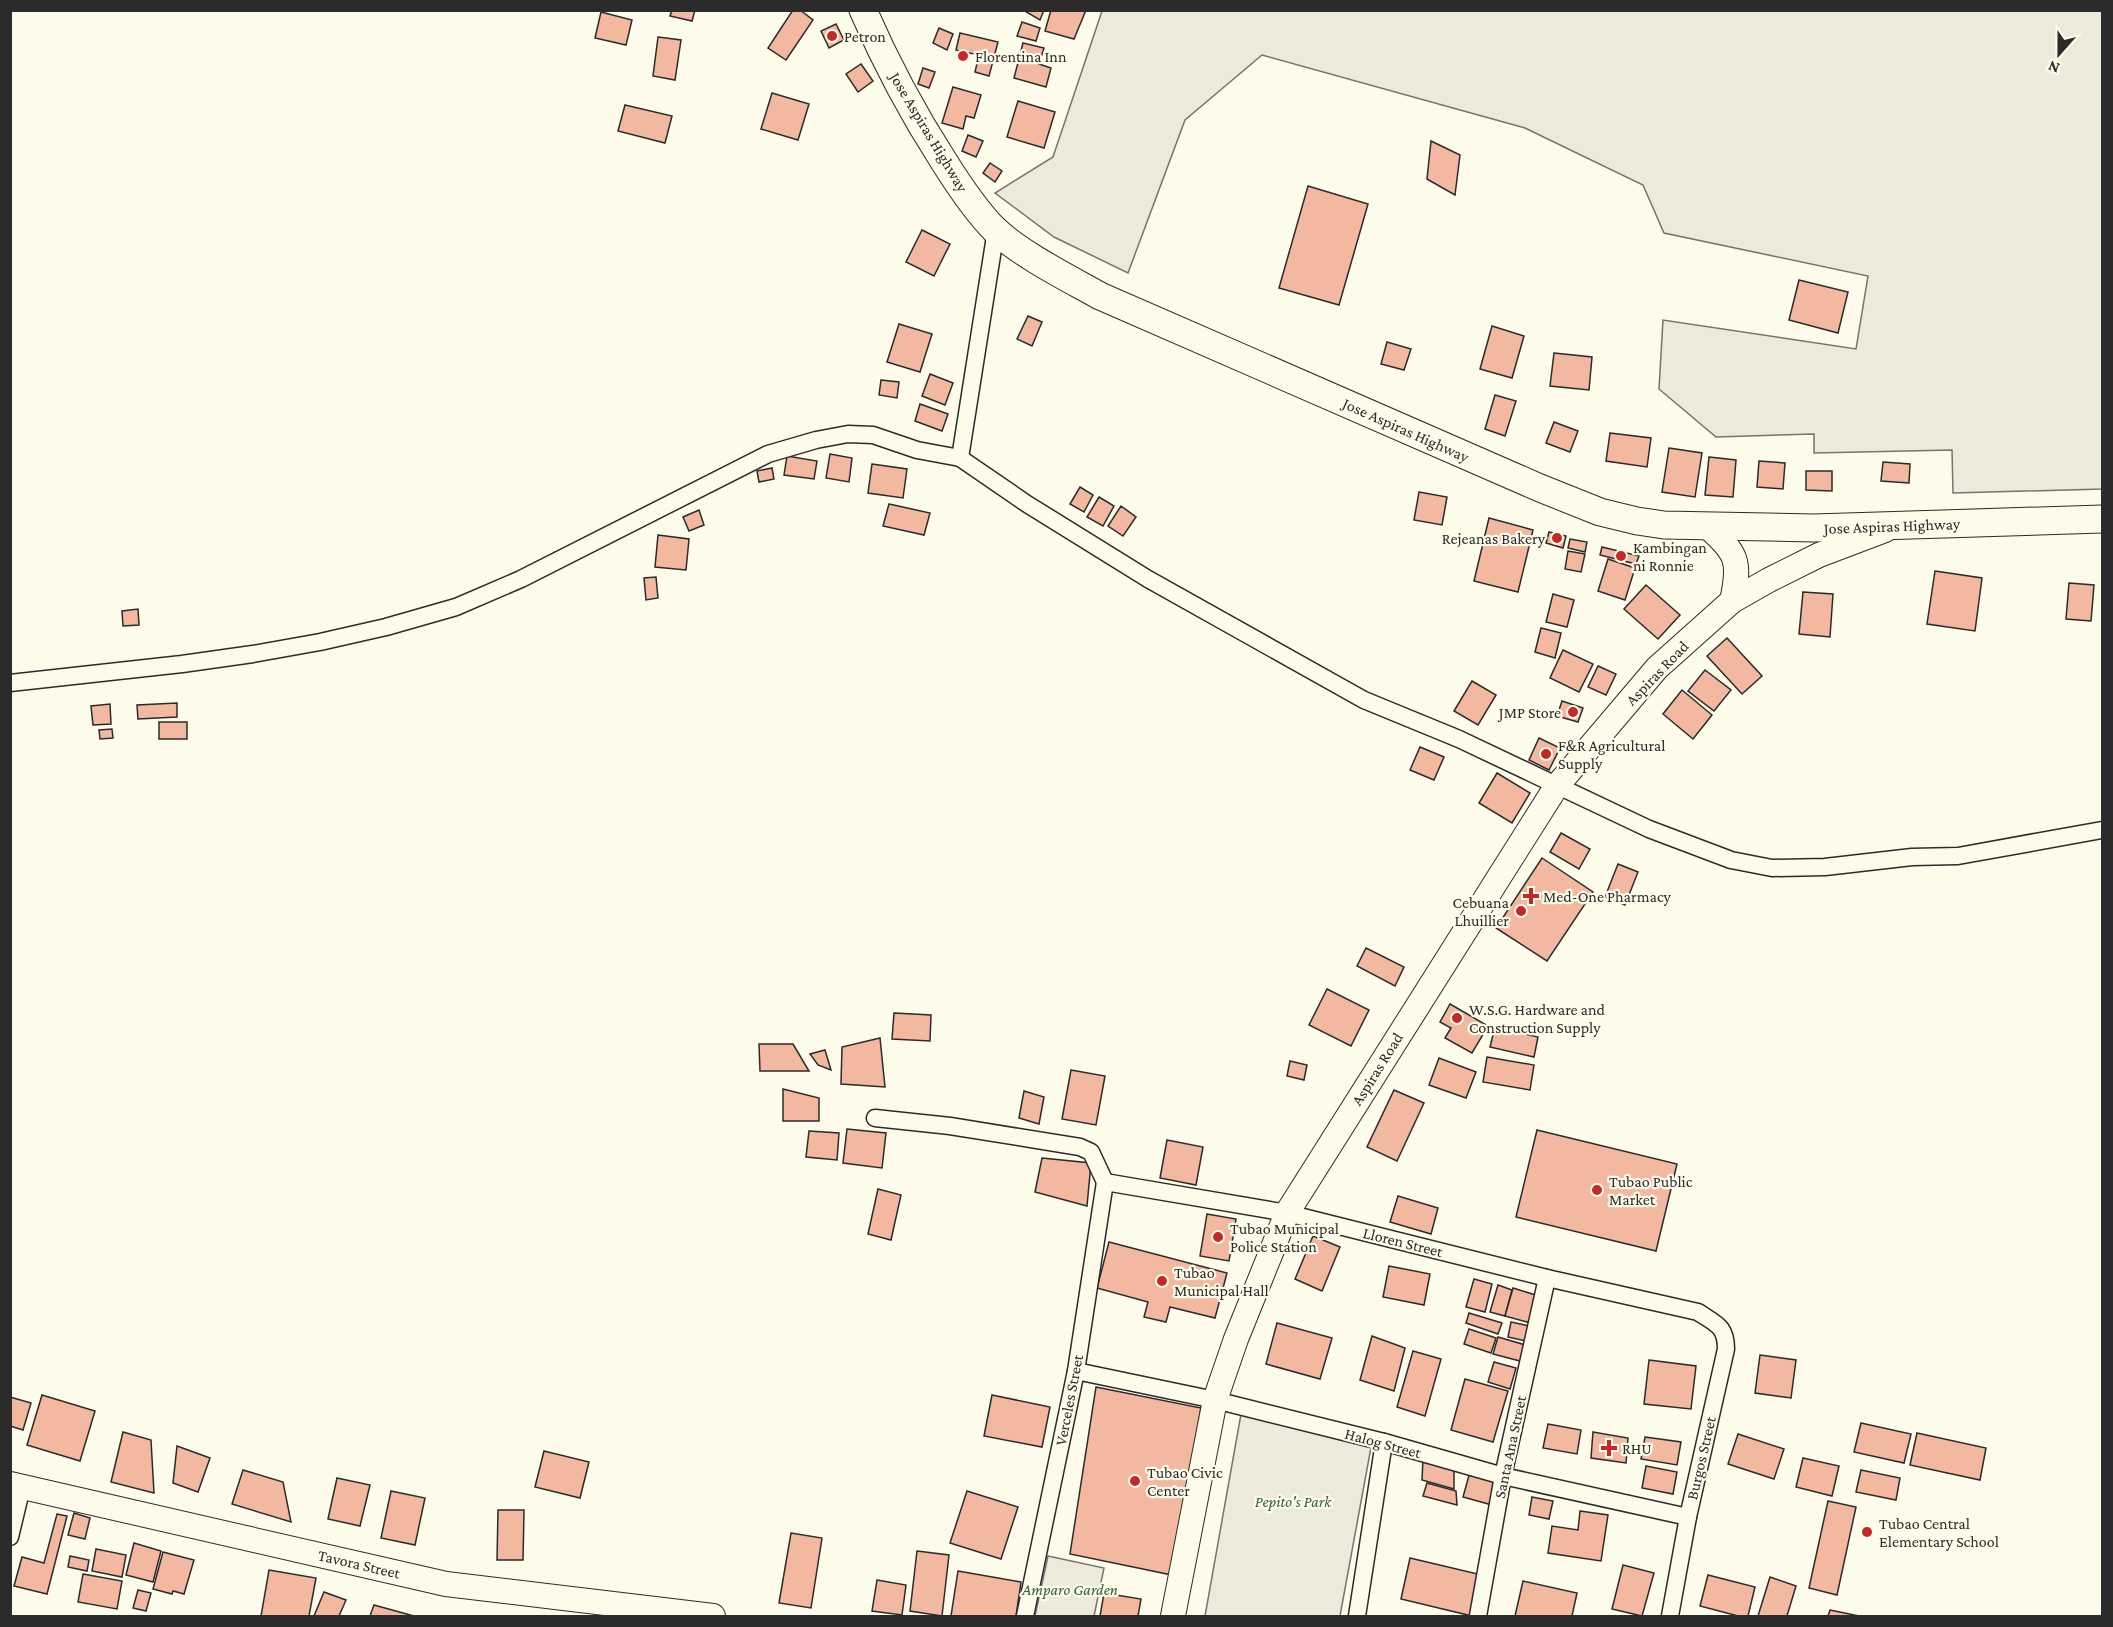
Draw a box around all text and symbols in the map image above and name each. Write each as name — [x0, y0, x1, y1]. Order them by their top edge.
north arrow — [2029, 24, 2089, 84]
place label: Petron — [844, 28, 886, 45]
marker: Petron — [825, 29, 839, 43]
place label: Florentina Inn — [975, 48, 1067, 65]
marker: Florentina Inn — [956, 49, 970, 63]
text: N — [2046, 58, 2062, 77]
street label: Jose Aspiras Highway — [885, 67, 972, 196]
street label: Jose Aspiras Highway — [1338, 394, 1472, 467]
street label: Jose Aspiras Highway — [1822, 515, 1961, 538]
place label: Rejeanas Bakery — [1442, 530, 1546, 548]
marker: Rejeanas Bakery — [1550, 531, 1564, 545]
place label: Kambingan ni Ronnie — [1633, 539, 1707, 574]
marker: Kambingan ni Ronnie — [1614, 549, 1628, 563]
street label: Aspiras Road — [1622, 637, 1693, 709]
place label: JMP Store — [1497, 704, 1561, 722]
marker: JMP Store — [1566, 705, 1580, 719]
place label: F&R Agricultural Supply — [1558, 737, 1665, 773]
marker: F&R Agricultural Supply — [1539, 747, 1553, 761]
place label: Med-One Pharmacy — [1543, 888, 1672, 906]
marker: Med-One Pharmacy — [1524, 889, 1538, 903]
place label: Cebuana Lhuillier — [1453, 894, 1510, 929]
marker: Cebuana Lhuillier — [1514, 904, 1528, 918]
place label: W.S.G. Hardware and Construction Supply — [1469, 1001, 1606, 1037]
marker: W.S.G. Hardware and Construction Supply — [1450, 1011, 1464, 1025]
street label: Aspiras Road — [1348, 1029, 1407, 1109]
place label: Tubao Public Market — [1609, 1173, 1693, 1208]
marker: Tubao Public Market — [1590, 1183, 1604, 1197]
place label: Tubao Municipal Police Station — [1230, 1220, 1339, 1255]
street label: Lloren Street — [1361, 1224, 1445, 1260]
marker: Tubao Municipal Police Station — [1211, 1230, 1225, 1244]
place label: Tubao Municipal Hall — [1174, 1264, 1269, 1300]
marker: Tubao Municipal Hall — [1155, 1274, 1169, 1288]
street label: Verceles Street — [1052, 1352, 1086, 1447]
street label: Santa Ana Street — [1491, 1393, 1529, 1500]
street label: Burgos Street — [1683, 1414, 1720, 1502]
street label: Halog Street — [1343, 1425, 1424, 1462]
marker: RHU — [1600, 1439, 1618, 1457]
place label: RHU — [1622, 1440, 1652, 1457]
place label: Tubao Civic Center — [1147, 1464, 1223, 1499]
marker: Tubao Civic Center — [1128, 1474, 1142, 1488]
park label: Pepito's Park — [1255, 1493, 1332, 1511]
place label: Tubao Central Elementary School — [1879, 1515, 1999, 1551]
marker: Tubao Central Elementary School — [1860, 1525, 1874, 1539]
street label: Tavora Street — [316, 1546, 402, 1582]
park label: Amparo Garden — [1021, 1581, 1118, 1599]

